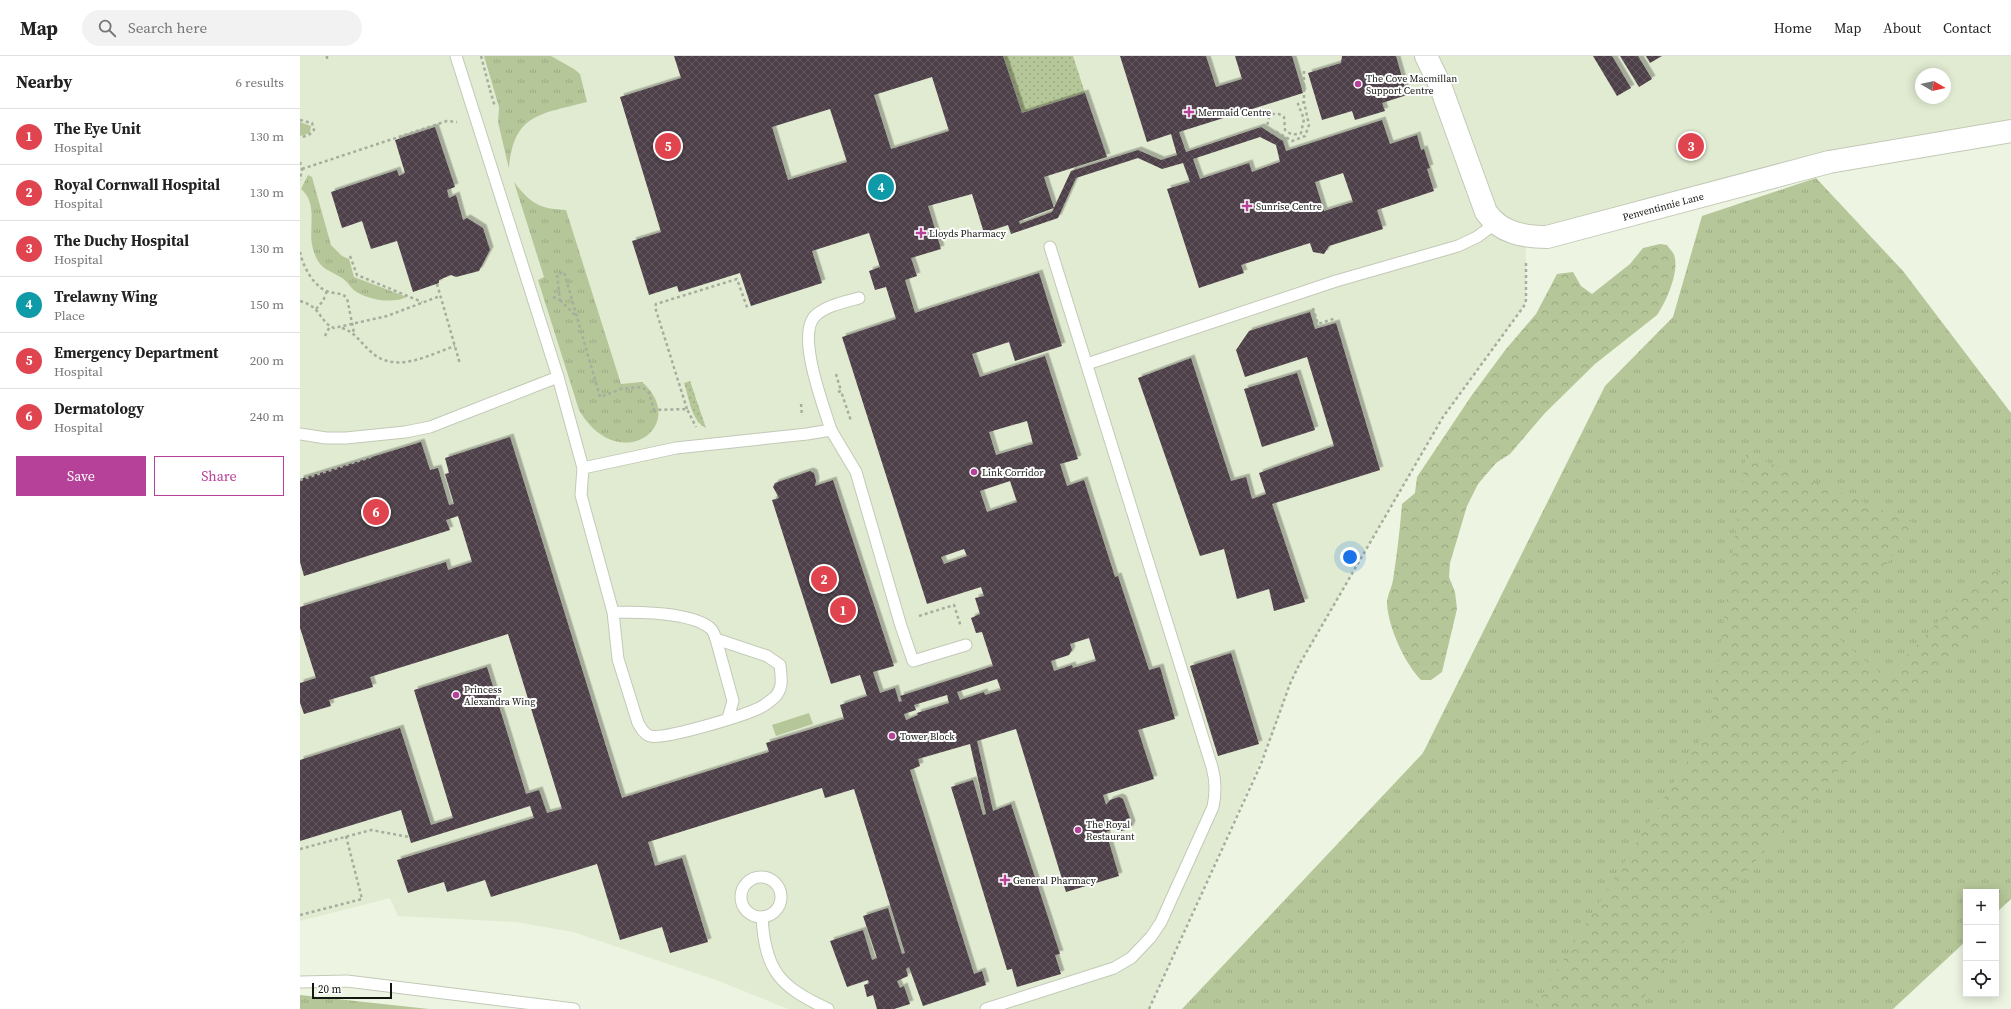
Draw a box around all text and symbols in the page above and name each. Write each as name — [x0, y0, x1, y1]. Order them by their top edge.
search box — [82, 10, 362, 46]
text: Map — [20, 15, 58, 41]
icon: search — [96, 17, 118, 39]
text: Search here — [128, 17, 207, 38]
text: Home — [1774, 18, 1812, 38]
text: Map — [1834, 18, 1861, 38]
text: About — [1883, 18, 1921, 38]
text: Contact — [1943, 18, 1991, 38]
north arrow — [1915, 68, 1951, 104]
text: Nearby — [16, 70, 72, 94]
place label: The Cove Macmillan Support Centre — [1366, 72, 1457, 97]
text: 6 results — [236, 74, 284, 91]
marker: The Cove Macmillan Support Centre — [1353, 79, 1363, 89]
marker: Mermaid Centre — [1183, 106, 1195, 118]
place label: Mermaid Centre — [1198, 106, 1271, 119]
text: The Eye Unit — [54, 118, 141, 139]
text: 1 — [25, 128, 33, 145]
text: 130 m — [250, 128, 284, 145]
pin: 5 — [655, 131, 681, 161]
pin: 3 — [1678, 131, 1704, 161]
text: Hospital — [54, 139, 103, 156]
pin: 4 — [868, 172, 894, 202]
text: Royal Cornwall Hospital — [54, 174, 220, 195]
text: 2 — [25, 184, 33, 201]
text: 130 m — [250, 184, 284, 201]
street label: Penventinnie Lane — [1621, 189, 1705, 224]
text: Hospital — [54, 195, 103, 212]
marker: Sunrise Centre — [1241, 200, 1253, 212]
place label: Sunrise Centre — [1256, 200, 1322, 213]
place label: Lloyds Pharmacy — [929, 227, 1007, 240]
marker: Lloyds Pharmacy — [916, 228, 926, 238]
text: The Duchy Hospital — [54, 230, 189, 251]
text: 3 — [25, 240, 33, 257]
text: 130 m — [250, 240, 284, 257]
text: Hospital — [54, 251, 103, 268]
text: Trelawny Wing — [54, 286, 157, 307]
text: 4 — [25, 296, 33, 313]
text: 150 m — [250, 296, 284, 313]
text: Place — [54, 307, 85, 324]
text: Emergency Department — [54, 342, 218, 363]
text: 5 — [25, 352, 33, 369]
text: 200 m — [250, 352, 284, 369]
text: Hospital — [54, 363, 103, 380]
text: Dermatology — [54, 398, 144, 419]
text: 6 — [25, 408, 33, 425]
text: 240 m — [250, 408, 284, 425]
text: Hospital — [54, 419, 103, 436]
button: Save — [16, 456, 146, 496]
button: Share — [154, 456, 284, 496]
place label: Link Corridor — [982, 466, 1044, 479]
marker: Link Corridor — [969, 467, 979, 477]
pin: 6 — [363, 497, 389, 527]
your location — [1340, 547, 1360, 567]
pin: 2 — [811, 564, 837, 594]
pin: 1 — [830, 595, 856, 625]
place label: Princess Alexandra Wing — [464, 683, 535, 708]
marker: Princess Alexandra Wing — [451, 690, 461, 700]
place label: Tower Block — [900, 730, 955, 743]
marker: Tower Block — [887, 731, 897, 741]
place label: The Royal Restaurant — [1086, 818, 1135, 843]
marker: The Royal Restaurant — [1073, 825, 1083, 835]
place label: General Pharmacy — [1013, 874, 1097, 887]
marker: General Pharmacy — [1000, 875, 1010, 885]
map controls — [1963, 889, 1999, 997]
button: + — [1963, 889, 1999, 925]
button: − — [1963, 925, 1999, 961]
button: locate — [1963, 961, 1999, 997]
scale bar — [312, 981, 392, 1000]
text: 20 m — [318, 982, 341, 997]

